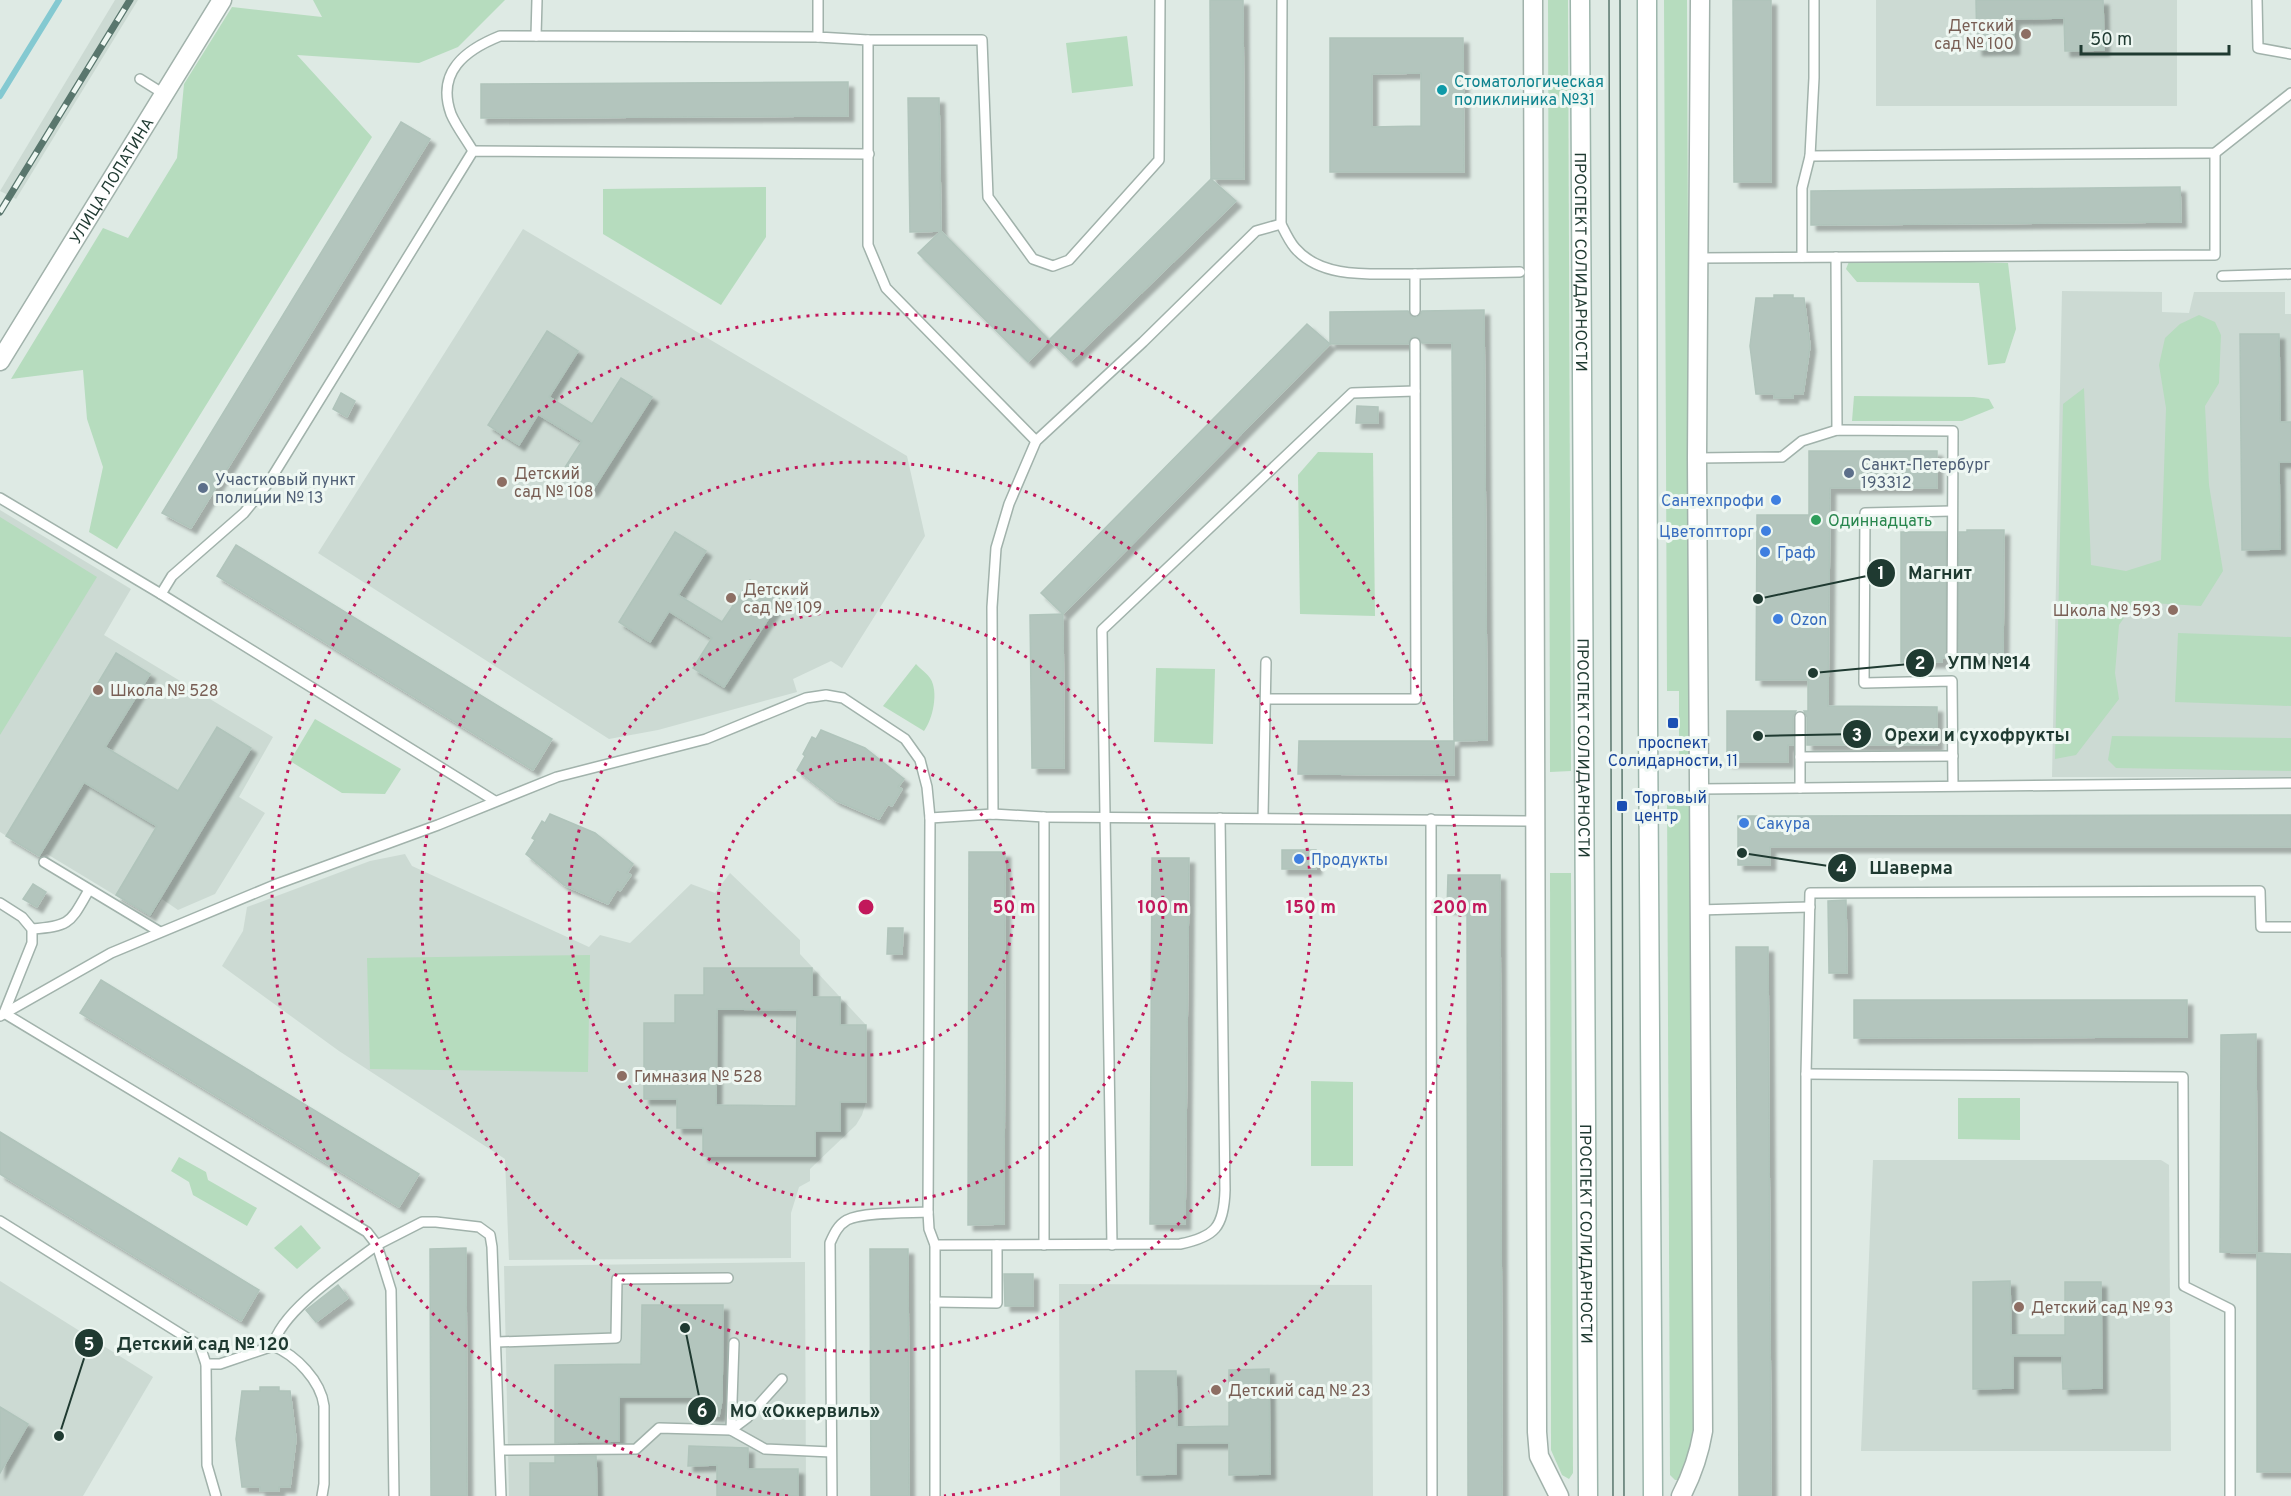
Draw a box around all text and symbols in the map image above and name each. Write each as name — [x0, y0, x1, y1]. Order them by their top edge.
place label: Детский сад № 100 — [1934, 17, 2014, 55]
scale bar — [2081, 18, 2230, 56]
marker: Детский сад № 100 — [2019, 27, 2033, 41]
text: 50 m — [2090, 29, 2132, 52]
place label: Стоматологическая поликлиника №31 — [1454, 73, 1604, 111]
marker: Стоматологическая поликлиника №31 — [1435, 83, 1449, 97]
street label: УЛИЦА ЛОПАТИНА — [66, 114, 159, 248]
street label: ПРОСПЕКТ СОЛИДАРНОСТИ — [1569, 152, 1590, 372]
place label: Санкт-Петербург 193312 — [1861, 456, 1990, 494]
place label: Детский сад № 108 — [514, 465, 593, 503]
marker: Санкт-Петербург 193312 — [1842, 466, 1856, 480]
place label: Участковый пункт полиции № 13 — [215, 471, 356, 509]
marker: Детский сад № 108 — [495, 475, 509, 489]
marker: Участковый пункт полиции № 13 — [196, 481, 210, 495]
place label: Сантехпрофи — [1661, 492, 1764, 512]
marker: Сантехпрофи — [1769, 493, 1783, 507]
place label: Одиннадцать — [1828, 512, 1932, 532]
marker: Одиннадцать — [1809, 513, 1823, 527]
place label: Цветоптторг — [1659, 523, 1754, 543]
marker: Цветоптторг — [1759, 524, 1773, 538]
place label: Граф — [1777, 544, 1816, 564]
marker: Граф — [1758, 545, 1772, 559]
callout: Магнит — [1866, 555, 1984, 591]
text: 1 — [1877, 563, 1885, 586]
text: Магнит — [1908, 563, 1973, 586]
place label: Детский сад № 109 — [743, 581, 822, 619]
marker: Детский сад № 109 — [724, 591, 738, 605]
place label: Школа № 593 — [2053, 602, 2161, 622]
marker: Школа № 593 — [2166, 603, 2180, 617]
place label: Ozon — [1790, 611, 1827, 631]
marker: Ozon — [1771, 612, 1785, 626]
street label: ПРОСПЕКТ СОЛИДАРНОСТИ — [1571, 638, 1593, 858]
callout: УПМ №14 — [1905, 645, 2042, 681]
text: 2 — [1914, 653, 1926, 676]
text: УПМ №14 — [1947, 653, 2031, 676]
place label: Школа № 528 — [110, 682, 219, 702]
marker: Школа № 528 — [91, 683, 105, 697]
marker: проспект Солидарности, 11 — [1666, 716, 1680, 730]
callout: Орехи и сухофрукты — [1842, 716, 2082, 752]
text: 3 — [1852, 725, 1862, 748]
text: Орехи и сухофрукты — [1884, 725, 2070, 748]
place label: проспект Солидарности, 11 — [1608, 734, 1738, 772]
place label: Торговый центр — [1634, 789, 1707, 827]
marker: Торговый центр — [1615, 799, 1629, 813]
place label: Сакура — [1756, 815, 1810, 835]
marker: Сакура — [1737, 816, 1751, 830]
callout: Шаверма — [1827, 850, 1965, 886]
place label: Продукты — [1311, 851, 1388, 871]
marker: Продукты — [1292, 852, 1306, 866]
text: 4 — [1836, 858, 1848, 881]
text: Шаверма — [1869, 858, 1953, 881]
centre of rings — [856, 897, 876, 917]
text: 50 m — [992, 897, 1036, 920]
text: 100 m — [1137, 897, 1189, 920]
text: 150 m — [1286, 897, 1336, 920]
text: 200 m — [1432, 897, 1488, 920]
place label: Гимназия № 528 — [634, 1068, 763, 1088]
marker: Гимназия № 528 — [615, 1069, 629, 1083]
street label: ПРОСПЕКТ СОЛИДАРНОСТИ — [1574, 1124, 1595, 1344]
place label: Детский сад № 93 — [2031, 1299, 2173, 1319]
marker: Детский сад № 93 — [2012, 1300, 2026, 1314]
callout: Детский сад № 120 — [74, 1325, 301, 1361]
text: 5 — [84, 1334, 95, 1357]
text: Детский сад № 120 — [117, 1334, 289, 1357]
place label: Детский сад № 23 — [1228, 1382, 1371, 1402]
marker: Детский сад № 23 — [1209, 1383, 1223, 1397]
callout: МО «Оккервиль» — [687, 1393, 892, 1429]
text: 6 — [696, 1401, 708, 1424]
text: МО «Оккервиль» — [730, 1401, 880, 1424]

